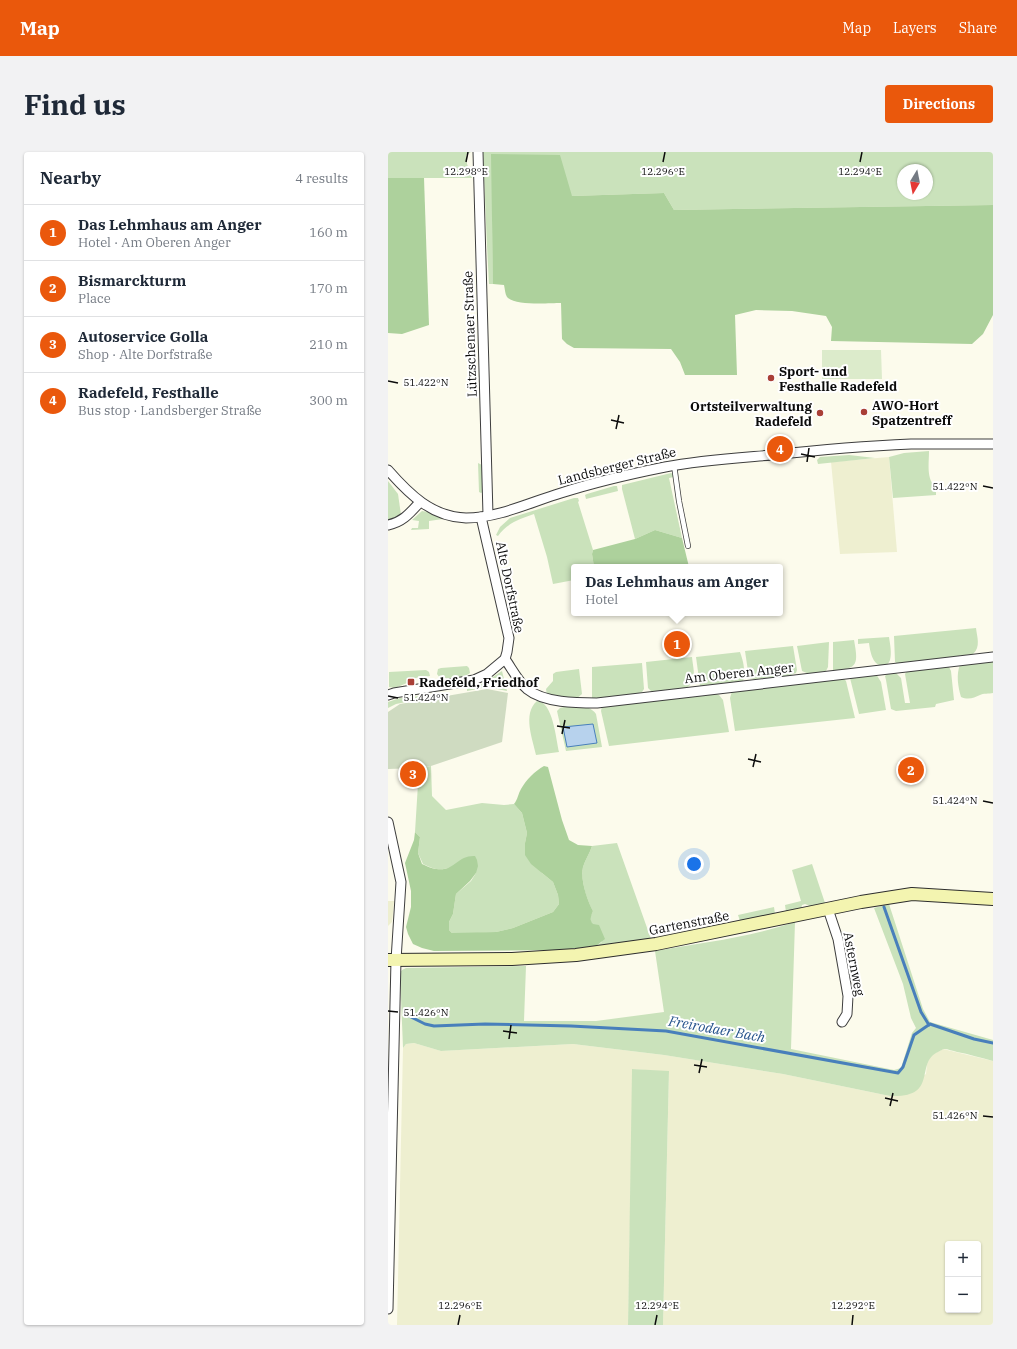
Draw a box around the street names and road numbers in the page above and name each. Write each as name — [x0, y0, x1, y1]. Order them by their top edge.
street label: Lützschenaer Straße — [459, 271, 481, 397]
street label: Landsberger Straße — [556, 443, 678, 489]
street label: Alte Dorfstraße — [492, 540, 528, 634]
street label: Am Oberen Anger — [684, 659, 795, 687]
street label: Gartenstraße — [647, 907, 731, 939]
street label: Asternweg — [839, 931, 869, 997]

